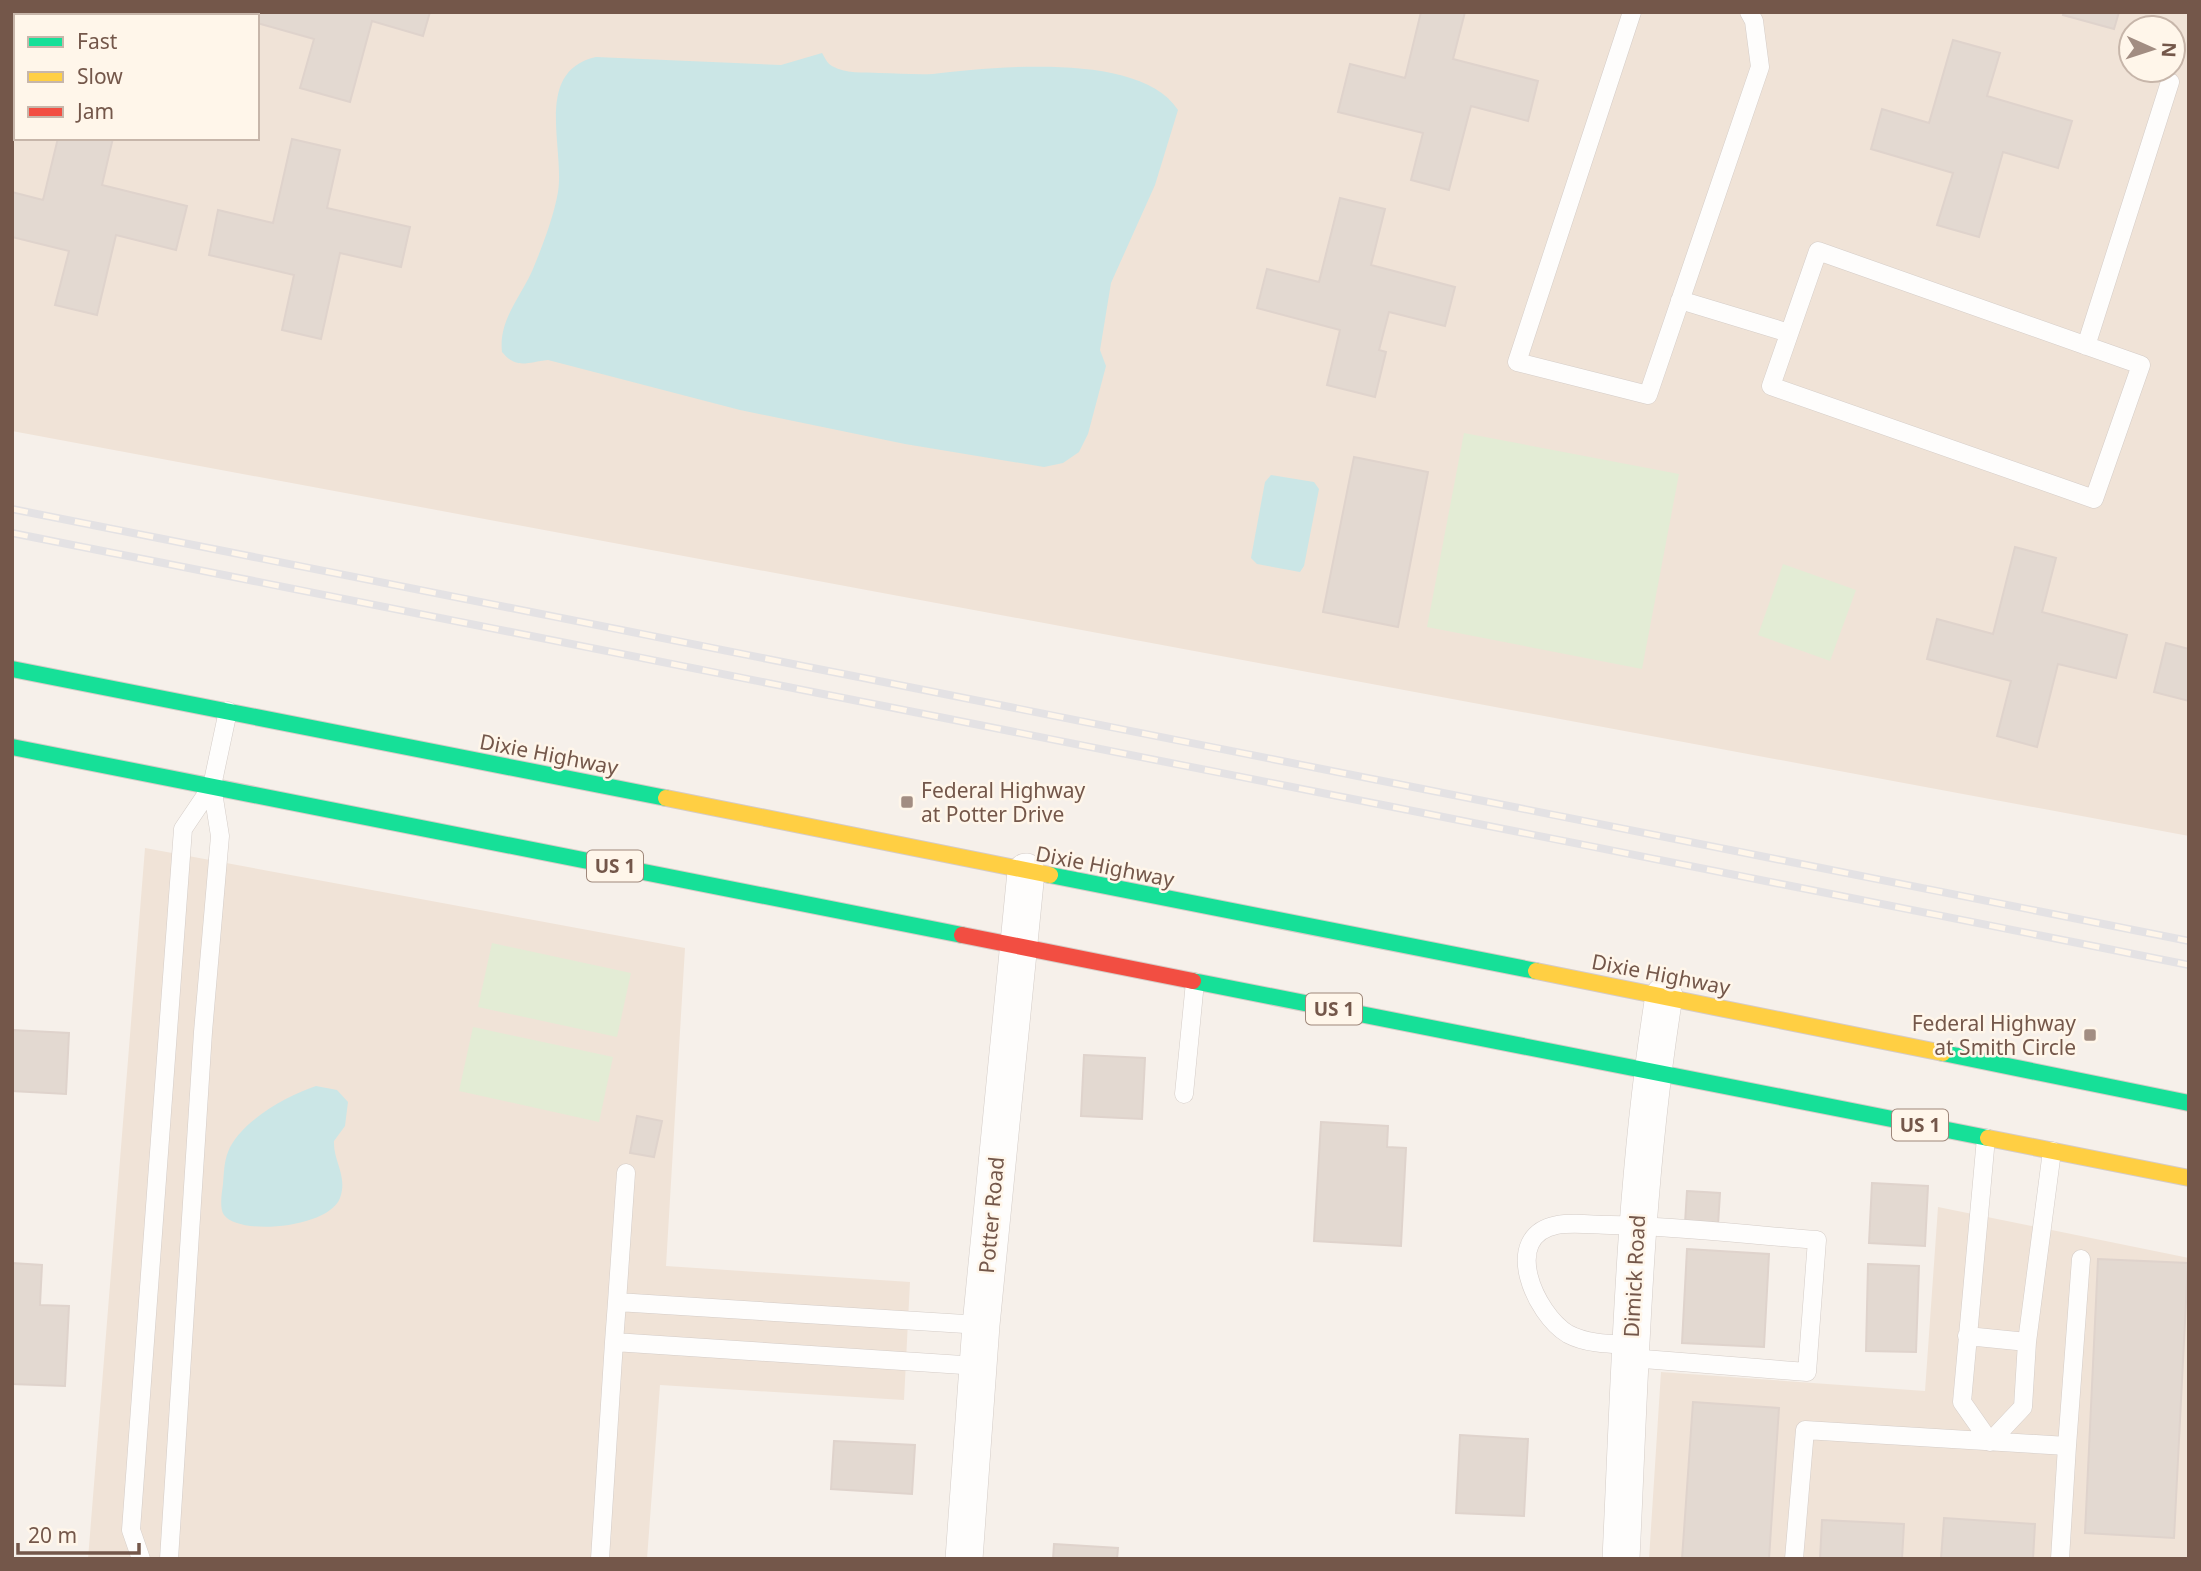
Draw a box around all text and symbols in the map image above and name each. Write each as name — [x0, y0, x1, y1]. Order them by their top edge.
legend — [14, 14, 259, 140]
north arrow — [2117, 14, 2187, 84]
text: Fast — [77, 27, 118, 55]
text: N — [2156, 41, 2182, 58]
text: Slow — [77, 62, 123, 90]
text: Jam — [75, 97, 114, 125]
street label: Dixie Highway — [477, 727, 621, 781]
place label: Federal Highway at Potter Drive — [921, 776, 1086, 828]
marker: Federal Highway at Potter Drive — [899, 794, 915, 810]
street label: Dixie Highway — [1033, 839, 1177, 893]
road number: US 1 — [587, 850, 643, 881]
street label: Dixie Highway — [1589, 947, 1733, 1001]
road number: US 1 — [1306, 993, 1362, 1024]
place label: Federal Highway at Smith Circle — [1912, 1009, 2076, 1061]
marker: Federal Highway at Smith Circle — [2082, 1027, 2098, 1043]
road number: US 1 — [1892, 1110, 1948, 1140]
street label: Potter Road — [972, 1155, 1010, 1275]
street label: Dimick Road — [1617, 1214, 1651, 1338]
scale bar — [18, 1512, 138, 1556]
text: 20 m — [28, 1521, 77, 1549]

